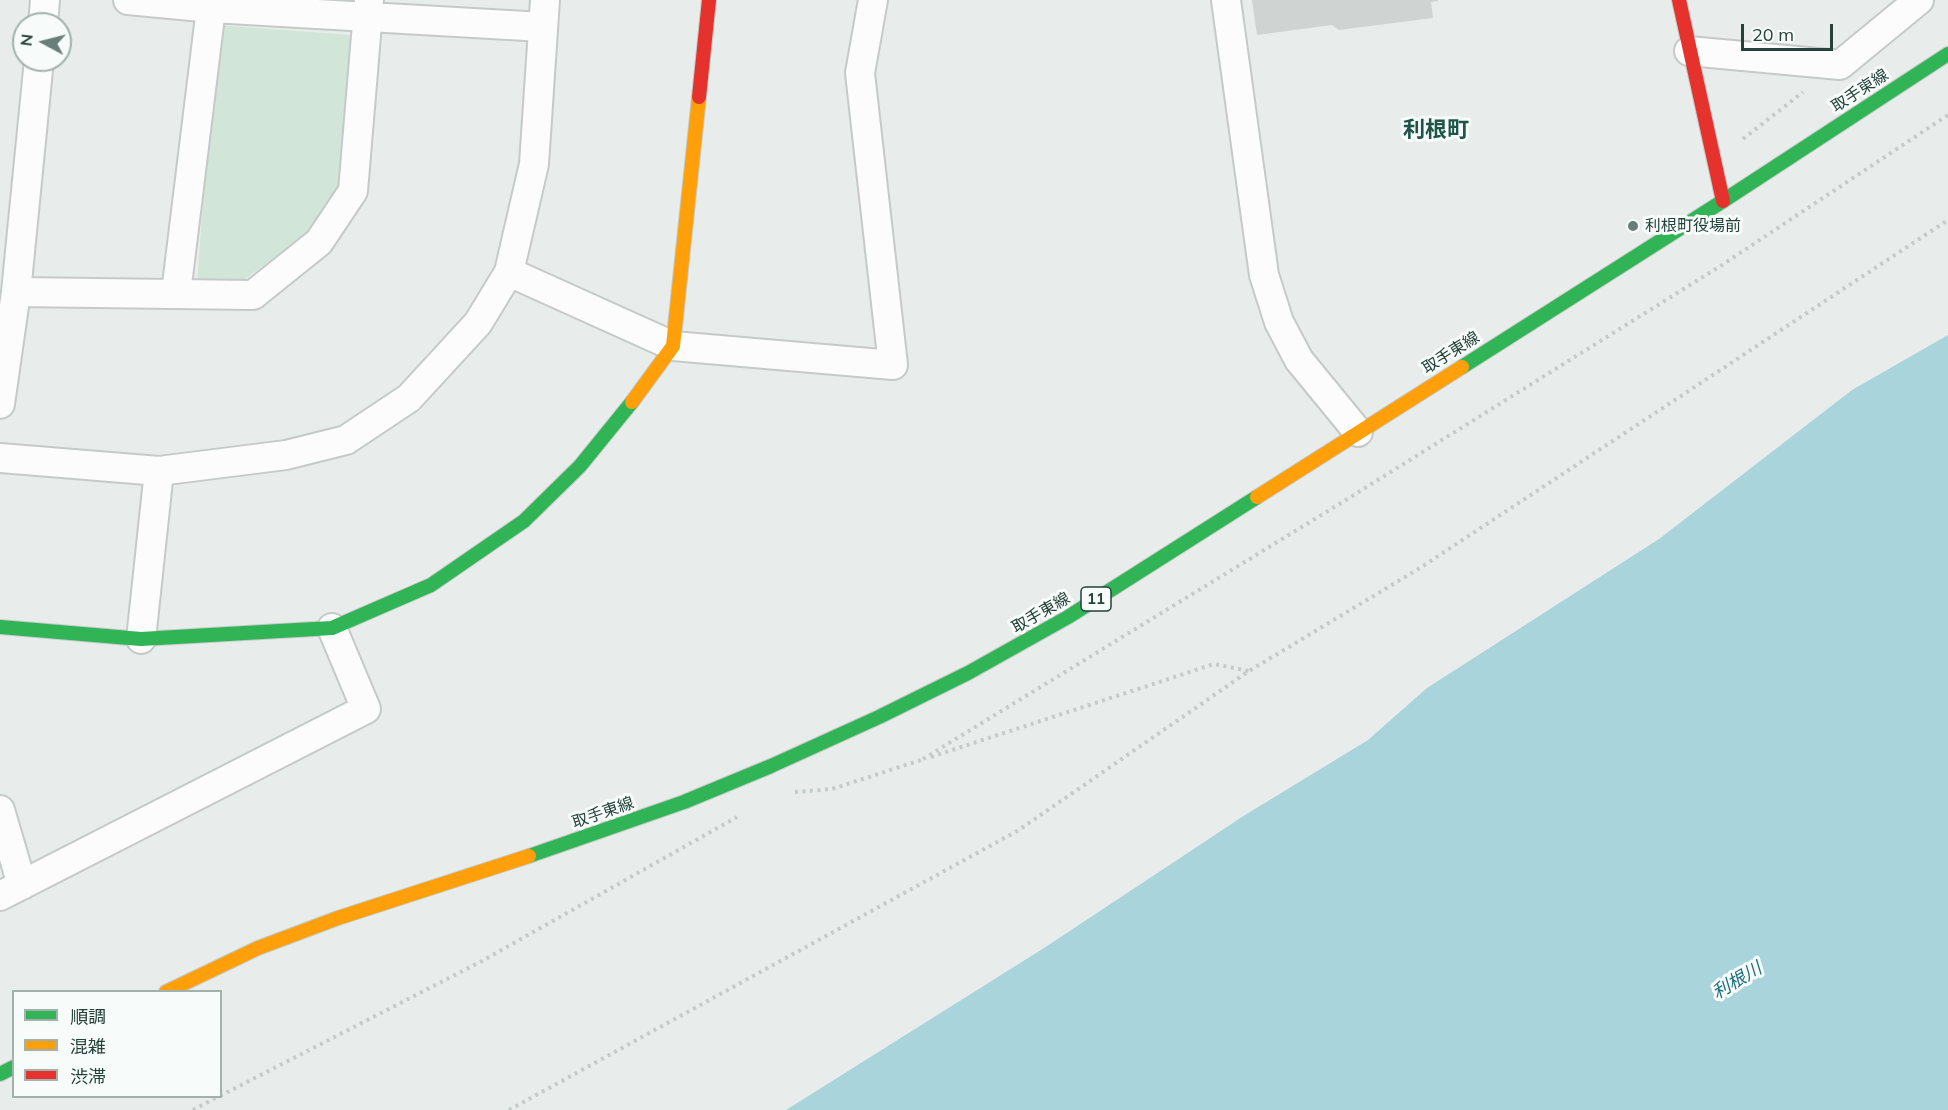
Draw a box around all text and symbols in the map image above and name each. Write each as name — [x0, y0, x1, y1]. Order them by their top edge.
north arrow — [12, 12, 72, 72]
scale bar — [1744, 12, 1836, 50]
text: 20 m — [1752, 23, 1794, 46]
text: N — [15, 33, 37, 47]
street label: 取手東線 — [1828, 66, 1892, 116]
district label: 利根町 — [1403, 117, 1469, 143]
place label: 利根町役場前 — [1645, 216, 1741, 236]
marker: 利根町役場前 — [1626, 219, 1640, 233]
street label: 取手東線 — [1419, 328, 1483, 378]
road number: 11 — [1081, 587, 1111, 611]
street label: 取手東線 — [1008, 589, 1074, 637]
street label: 取手東線 — [570, 794, 636, 832]
water label: 利根川 — [1708, 958, 1766, 1004]
legend — [12, 990, 222, 1098]
text: 順調 — [70, 1005, 106, 1028]
text: 混雑 — [70, 1035, 106, 1058]
text: 渋滞 — [70, 1065, 106, 1088]

